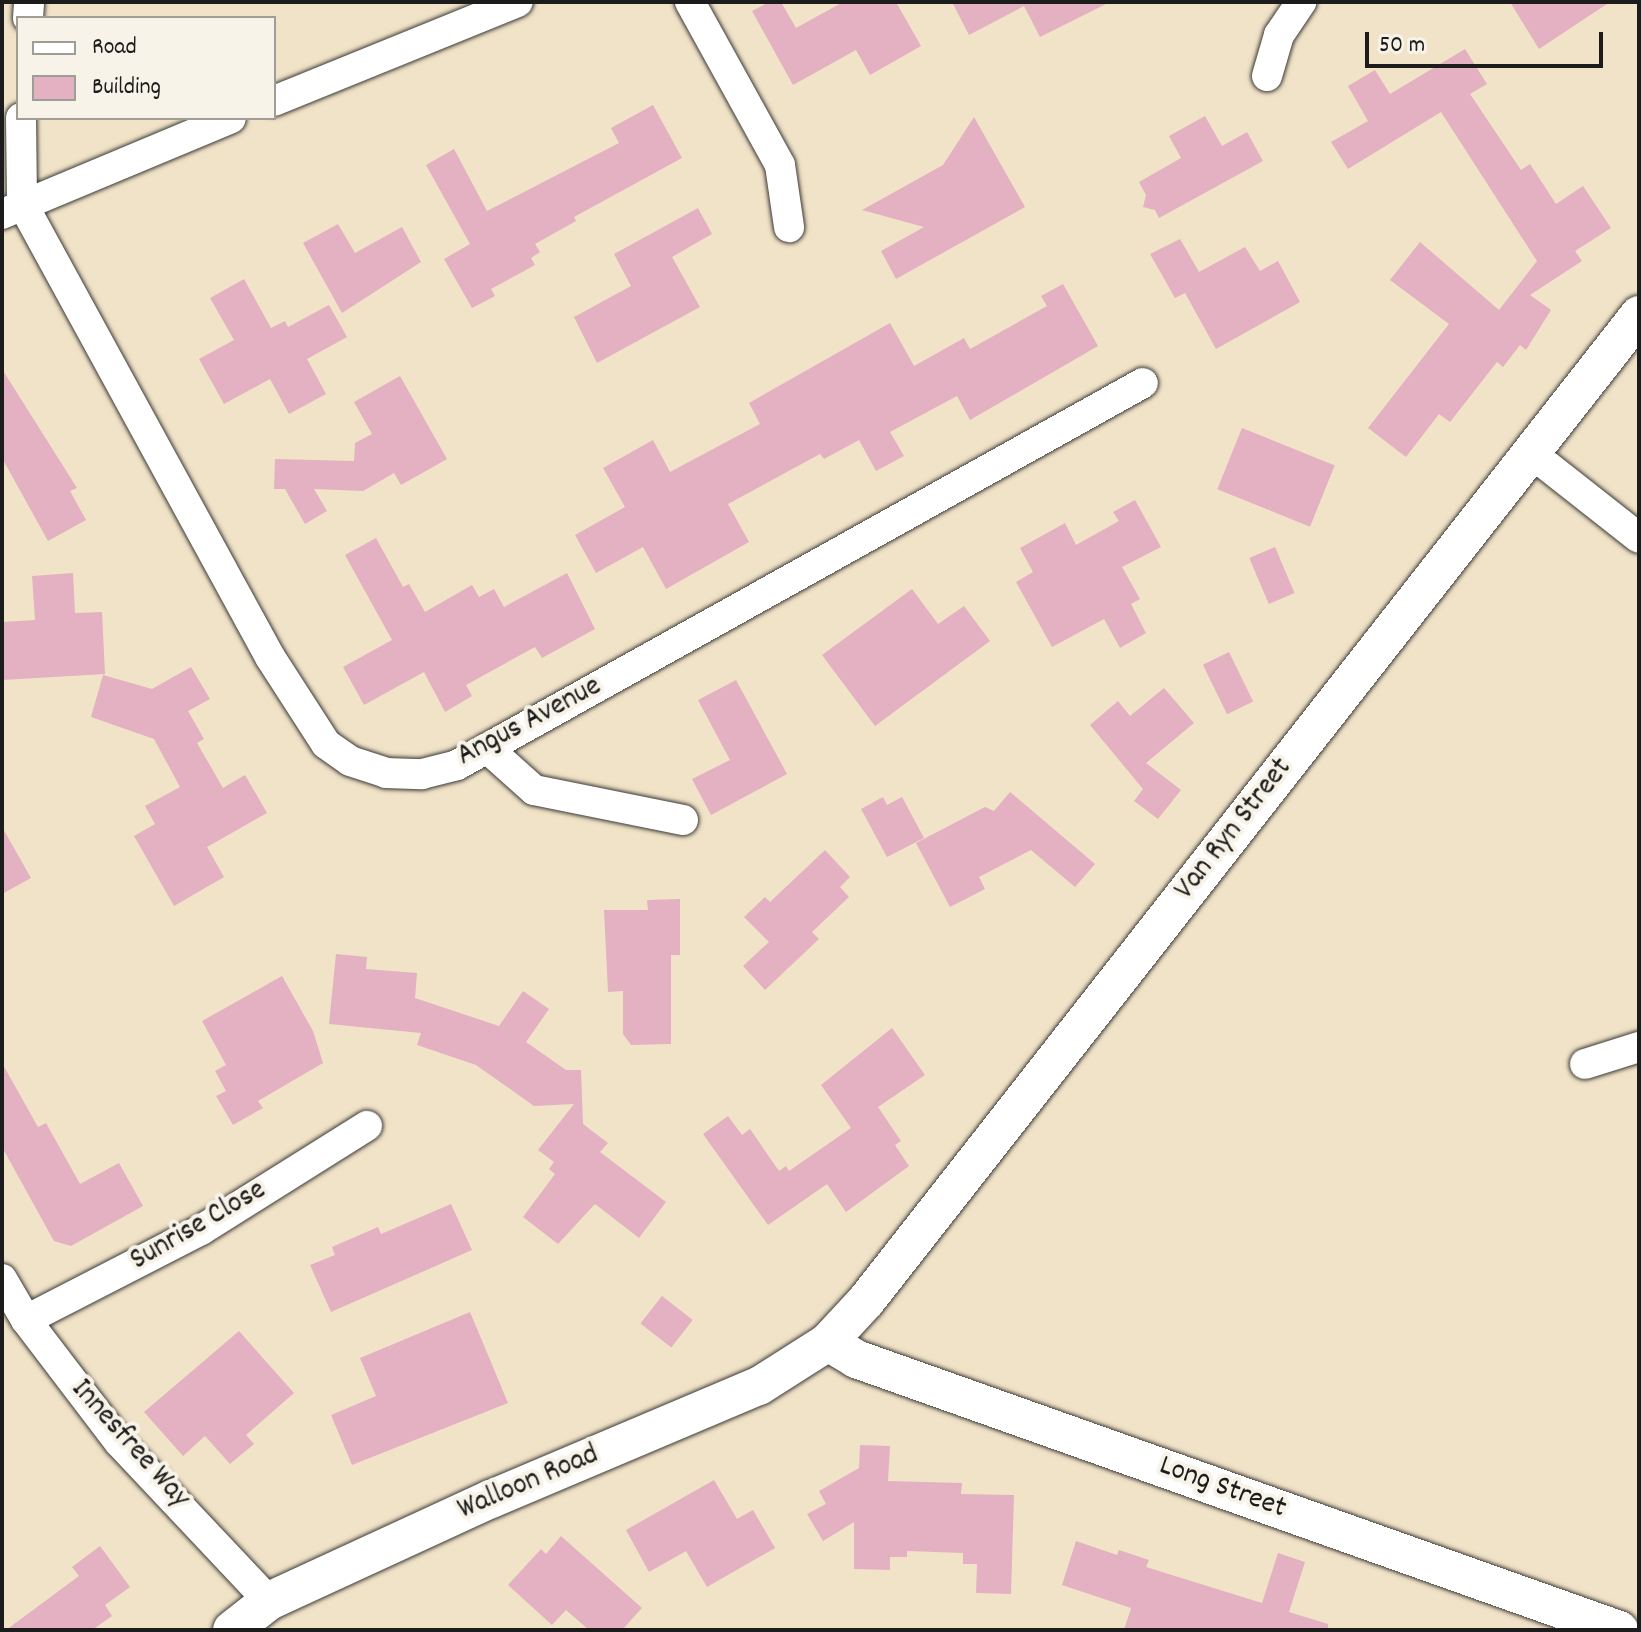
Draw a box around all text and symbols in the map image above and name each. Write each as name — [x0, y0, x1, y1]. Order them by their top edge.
legend — [16, 16, 276, 120]
scale bar — [1369, 16, 1607, 66]
text: 50 m — [1379, 29, 1425, 63]
text: Road — [92, 31, 137, 65]
text: Building — [92, 71, 161, 105]
street label: Angus Avenue — [452, 670, 608, 776]
street label: Van Ryn Street — [1169, 752, 1301, 908]
street label: Sunrise Close — [125, 1174, 273, 1280]
street label: Innesfree Way — [62, 1373, 196, 1517]
street label: Walloon Road — [453, 1438, 605, 1530]
street label: Long Street — [1154, 1449, 1290, 1529]

